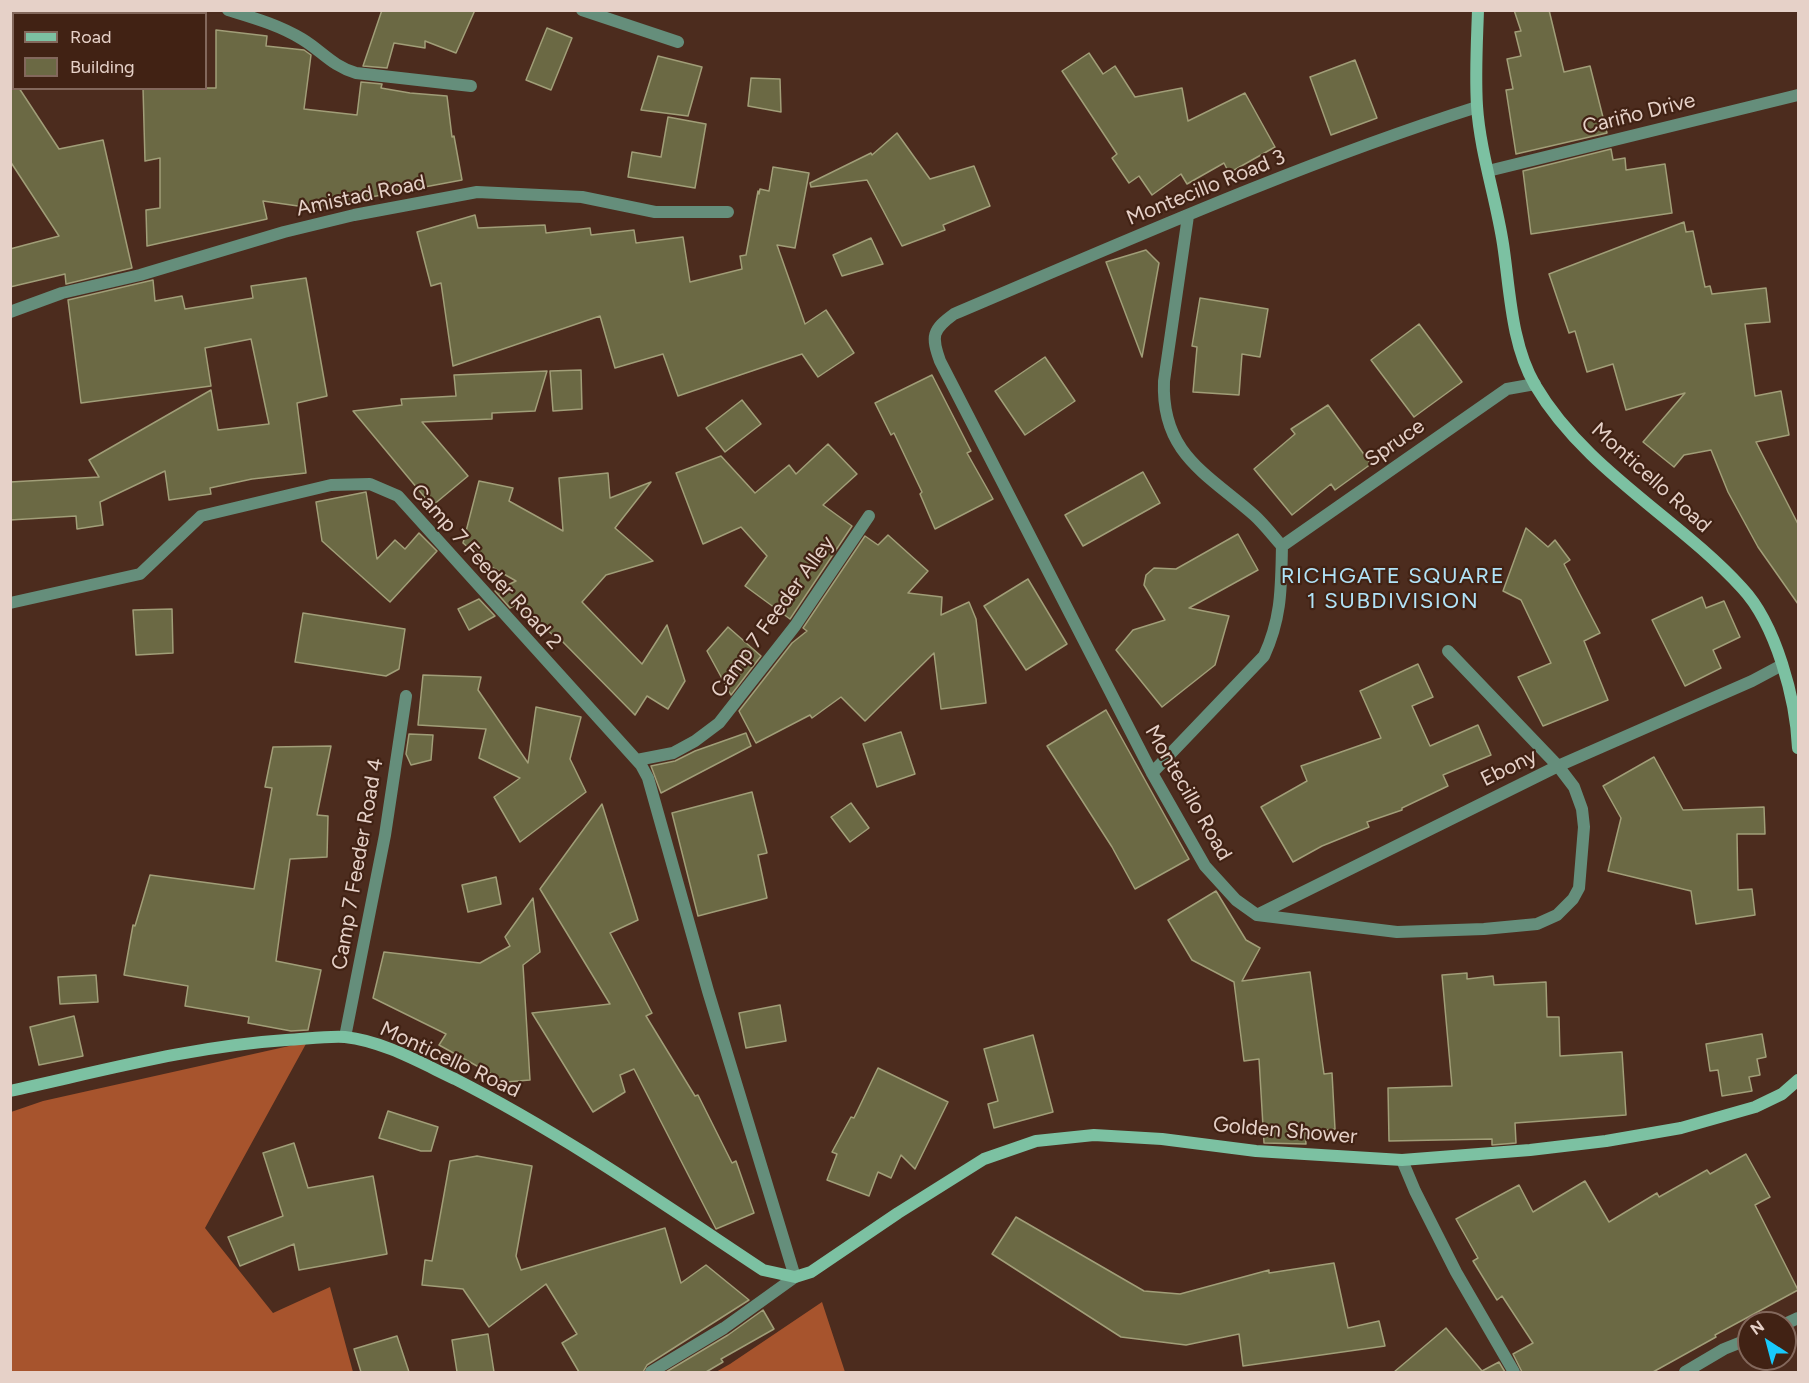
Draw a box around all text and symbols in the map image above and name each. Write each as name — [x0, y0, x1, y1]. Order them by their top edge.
legend — [12, 12, 207, 90]
text: Road — [70, 26, 111, 48]
text: Building — [70, 56, 135, 78]
street label: Cariño Drive — [1580, 88, 1698, 140]
street label: Montecillo Road 3 — [1123, 145, 1289, 231]
street label: Amistad Road — [294, 170, 428, 222]
street label: Spruce — [1360, 413, 1430, 473]
street label: Monticello Road — [1586, 418, 1716, 538]
street label: Camp 7 Feeder Road 2 — [405, 479, 567, 655]
street label: Camp 7 Feeder Alley — [706, 531, 840, 703]
district label: RICHGATE SQUARE 1 SUBDIVISION — [1281, 564, 1505, 616]
street label: Montecillo Road — [1139, 721, 1237, 865]
street label: Ebony — [1477, 744, 1541, 792]
street label: Camp 7 Feeder Road 4 — [327, 756, 389, 972]
street label: Monticello Road — [376, 1016, 524, 1104]
street label: Golden Shower — [1212, 1112, 1358, 1150]
north arrow — [1737, 1311, 1797, 1371]
text: N — [1747, 1316, 1768, 1339]

